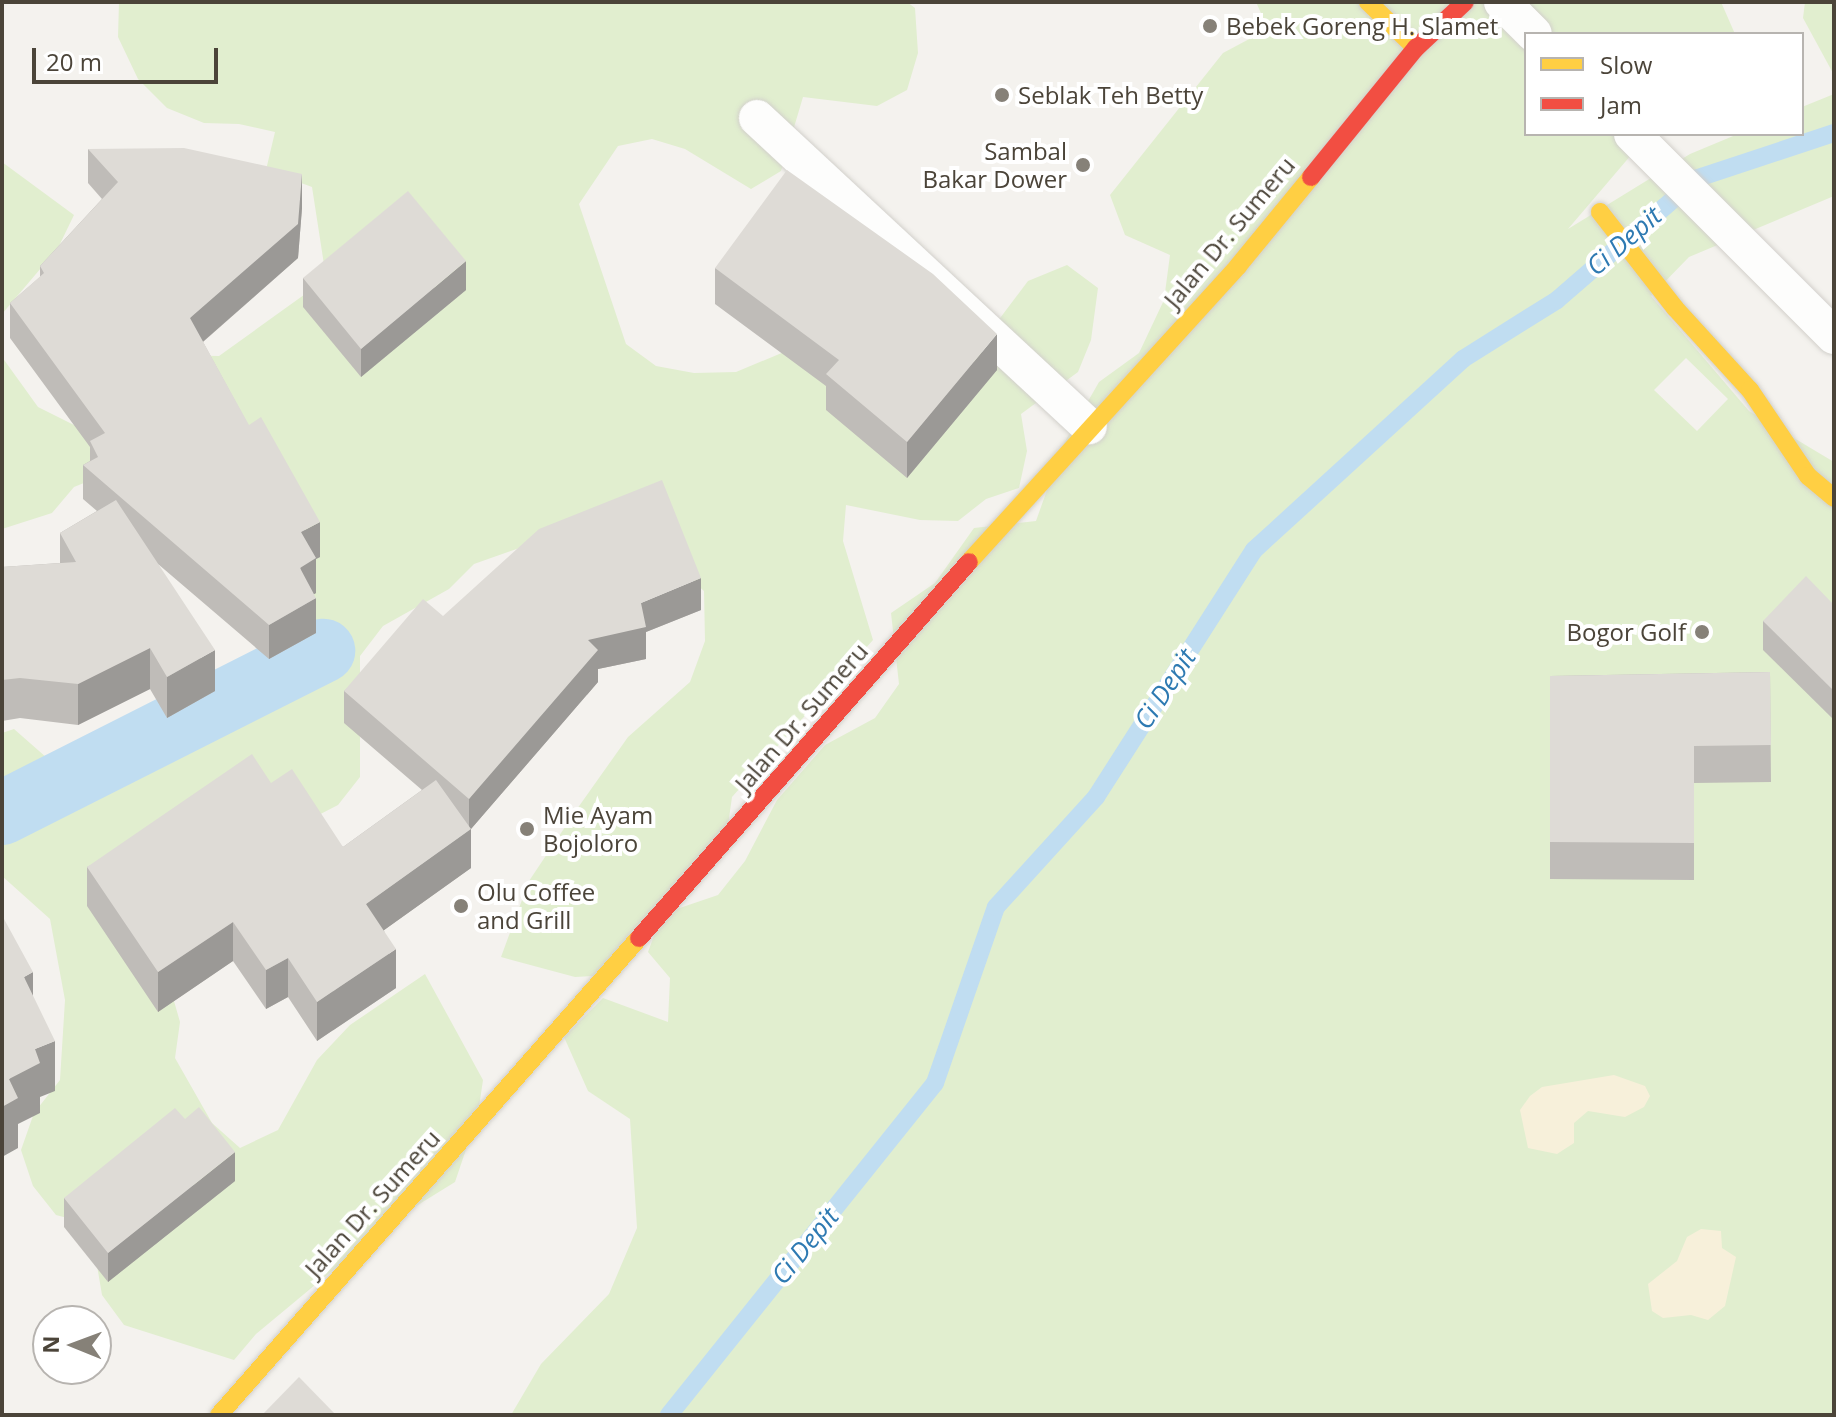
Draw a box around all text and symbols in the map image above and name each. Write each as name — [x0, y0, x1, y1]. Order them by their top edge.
place label: Bebek Goreng H. Slamet — [1226, 12, 1498, 40]
marker: Bebek Goreng H. Slamet — [1201, 17, 1219, 35]
scale bar — [36, 32, 222, 82]
legend — [1524, 32, 1804, 136]
text: 20 m — [46, 45, 102, 78]
text: Slow — [1600, 48, 1652, 81]
place label: Seblak Teh Betty — [1018, 81, 1203, 109]
marker: Seblak Teh Betty — [993, 86, 1011, 104]
text: Jam — [1600, 88, 1642, 121]
place label: Sambal Bakar Dower — [922, 137, 1067, 193]
street label: Jalan Dr. Sumeru — [1158, 151, 1300, 313]
marker: Sambal Bakar Dower — [1074, 156, 1092, 174]
water label: Ci Depit — [1580, 200, 1668, 282]
place label: Bogor Golf — [1567, 618, 1686, 646]
marker: Bogor Golf — [1693, 623, 1711, 641]
street label: Jalan Dr. Sumeru — [728, 637, 874, 797]
water label: Ci Depit — [1128, 643, 1202, 735]
place label: Mie Ayam Bojoloro — [543, 801, 653, 857]
marker: Mie Ayam Bojoloro — [518, 820, 536, 838]
place label: Olu Coffee and Grill — [477, 878, 595, 934]
marker: Olu Coffee and Grill — [452, 897, 470, 915]
street label: Jalan Dr. Sumeru — [298, 1124, 446, 1282]
water label: Ci Depit — [765, 1202, 845, 1290]
north arrow — [32, 1305, 112, 1385]
text: N — [35, 1335, 65, 1354]

